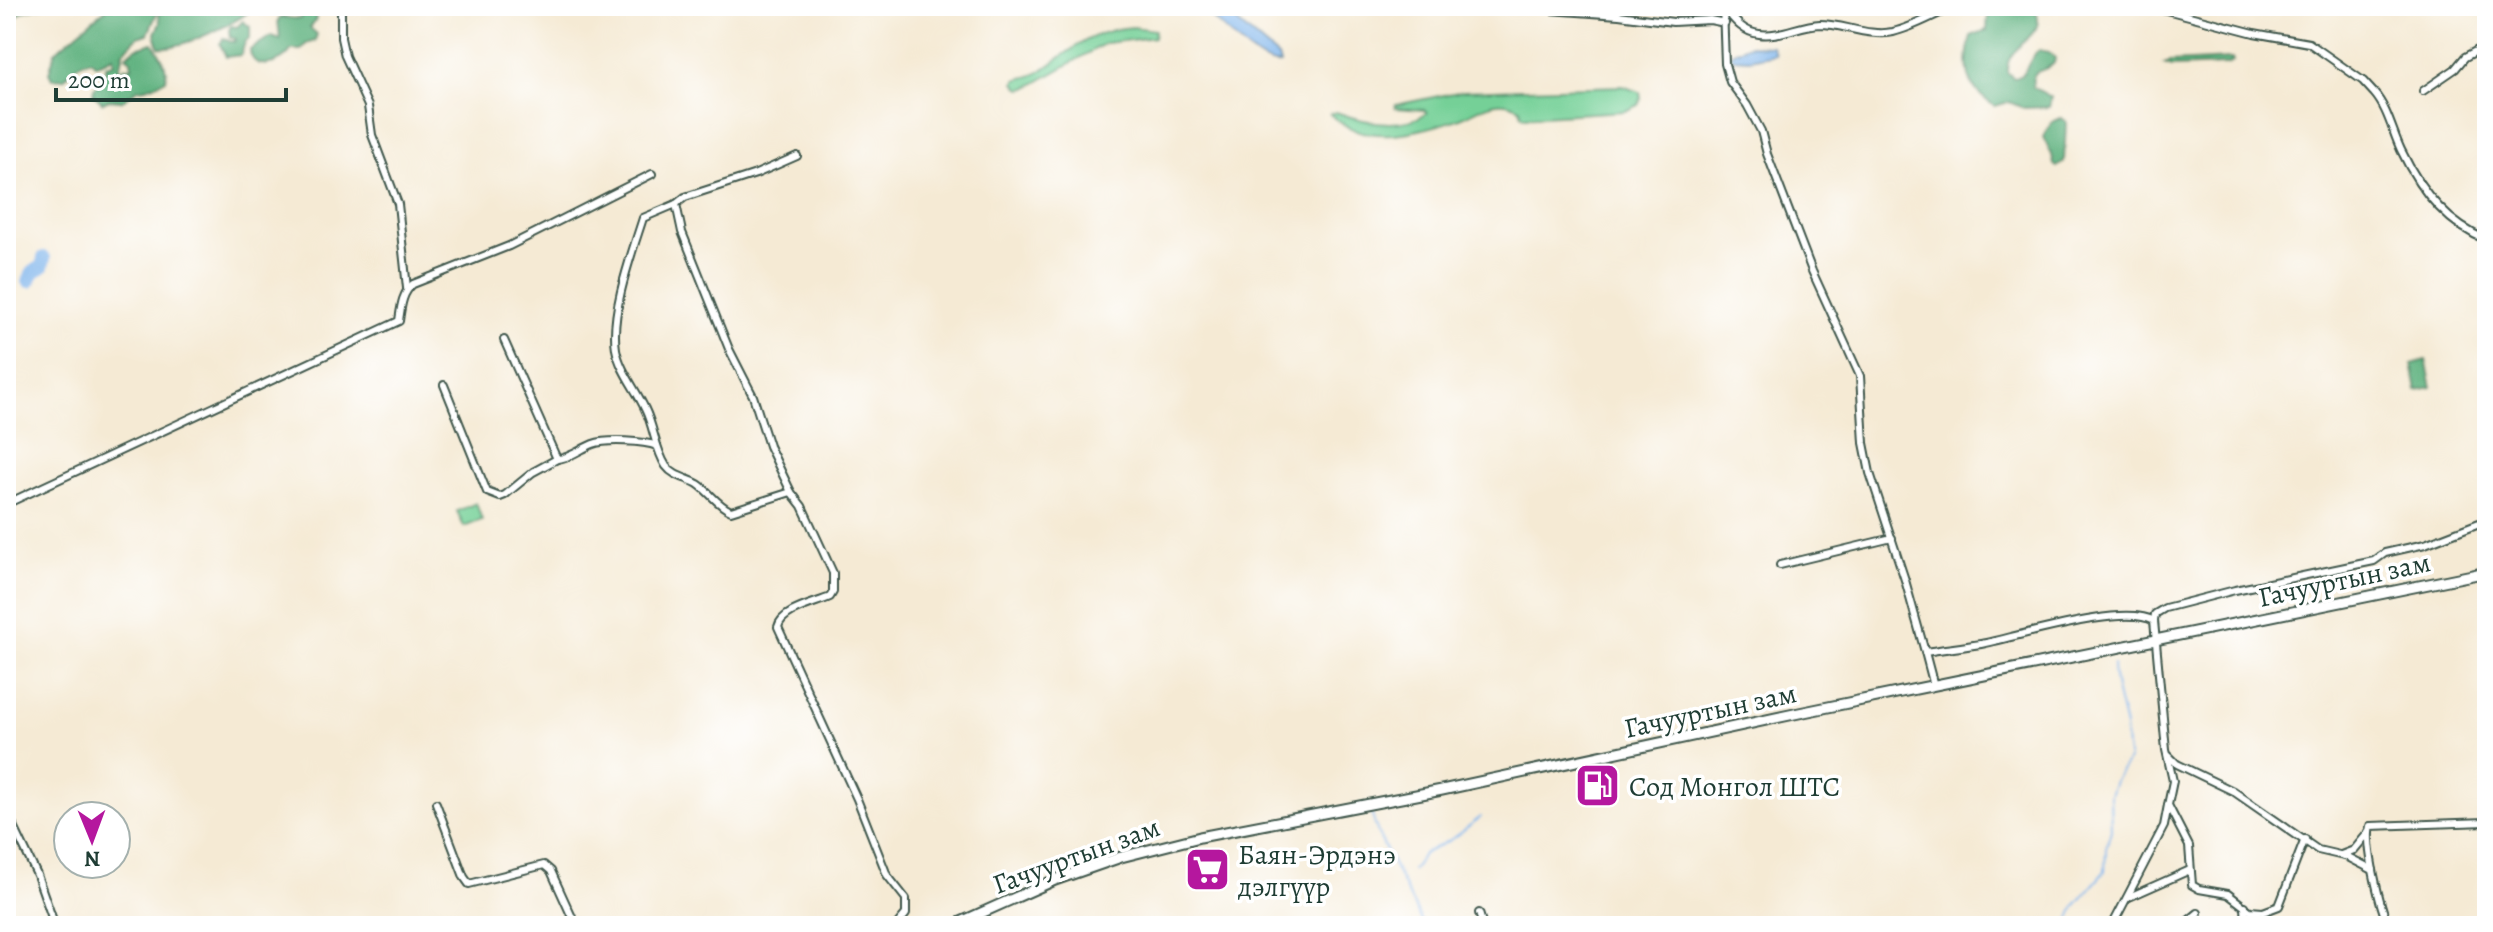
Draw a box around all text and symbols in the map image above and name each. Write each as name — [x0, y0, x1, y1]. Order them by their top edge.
scale bar — [56, 52, 286, 102]
text: 200 m — [68, 64, 130, 96]
street label: Гачууртын зам — [2255, 543, 2434, 617]
street label: Гачууртын зам — [1621, 674, 1800, 748]
fuel station icon: Сод Монгол ШТС — [1574, 762, 1622, 810]
place label: Сод Монгол ШТС — [1629, 768, 1840, 806]
north arrow — [52, 800, 132, 880]
street label: Гачууртын зам — [988, 808, 1165, 904]
place label: Баян-Эрдэнэ дэлгүүр — [1237, 836, 1396, 906]
text: N — [84, 844, 101, 874]
supermarket icon: Баян-Эрдэнэ дэлгүүр — [1183, 846, 1231, 894]

